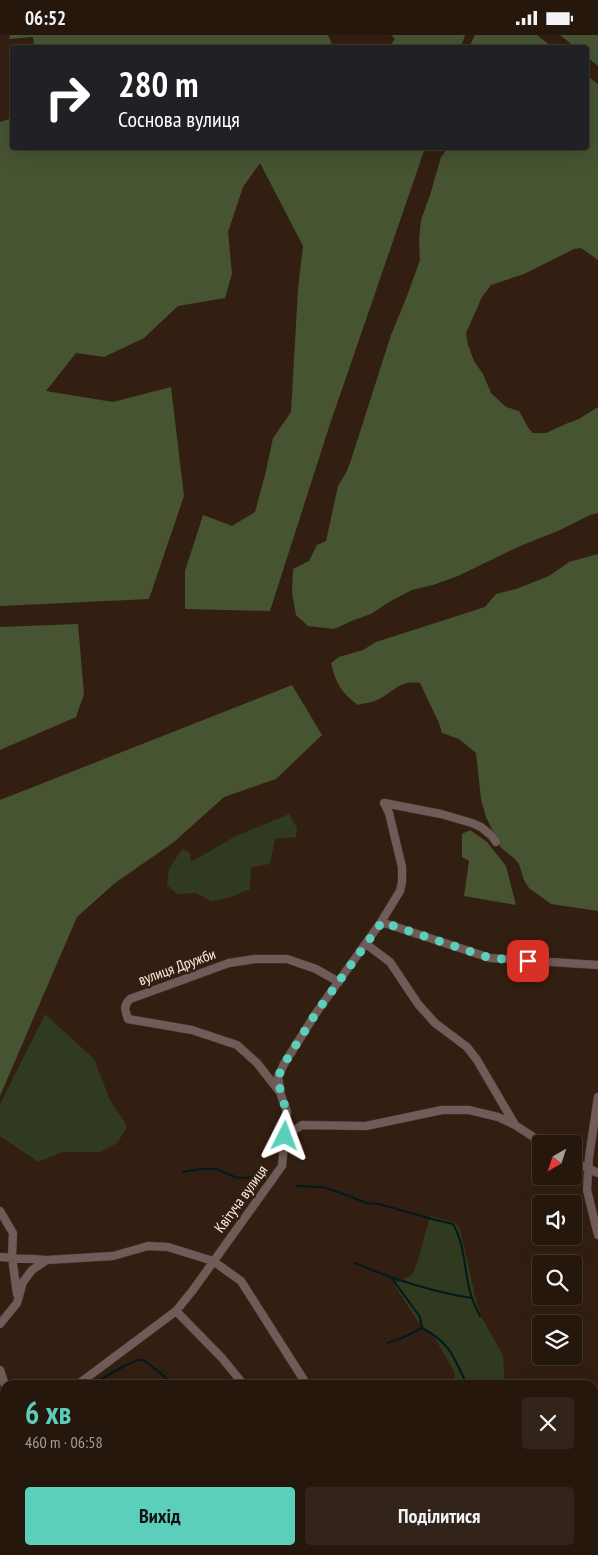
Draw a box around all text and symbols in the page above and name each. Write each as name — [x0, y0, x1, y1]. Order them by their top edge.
text: 06:52 — [25, 6, 66, 30]
text: 280 m — [118, 61, 199, 107]
icon: right — [35, 65, 100, 130]
text: Соснова вулиця — [118, 105, 240, 133]
pin — [507, 940, 549, 982]
street label: вулиця Дружби — [136, 944, 218, 989]
icon: arrive — [514, 947, 542, 975]
position arrow — [258, 1109, 310, 1161]
north arrow — [532, 1135, 582, 1185]
map controls — [532, 1135, 582, 1365]
street label: Квітуча вулиця — [210, 1161, 272, 1236]
button: sound — [532, 1195, 582, 1245]
button: search — [532, 1255, 582, 1305]
button: layers — [532, 1315, 582, 1365]
text: 6 хв — [25, 1393, 71, 1432]
button: close — [522, 1397, 574, 1449]
text: 460 m · 06:58 — [25, 1432, 103, 1452]
button: Вихід — [25, 1487, 295, 1545]
button: Поділитися — [305, 1487, 574, 1545]

